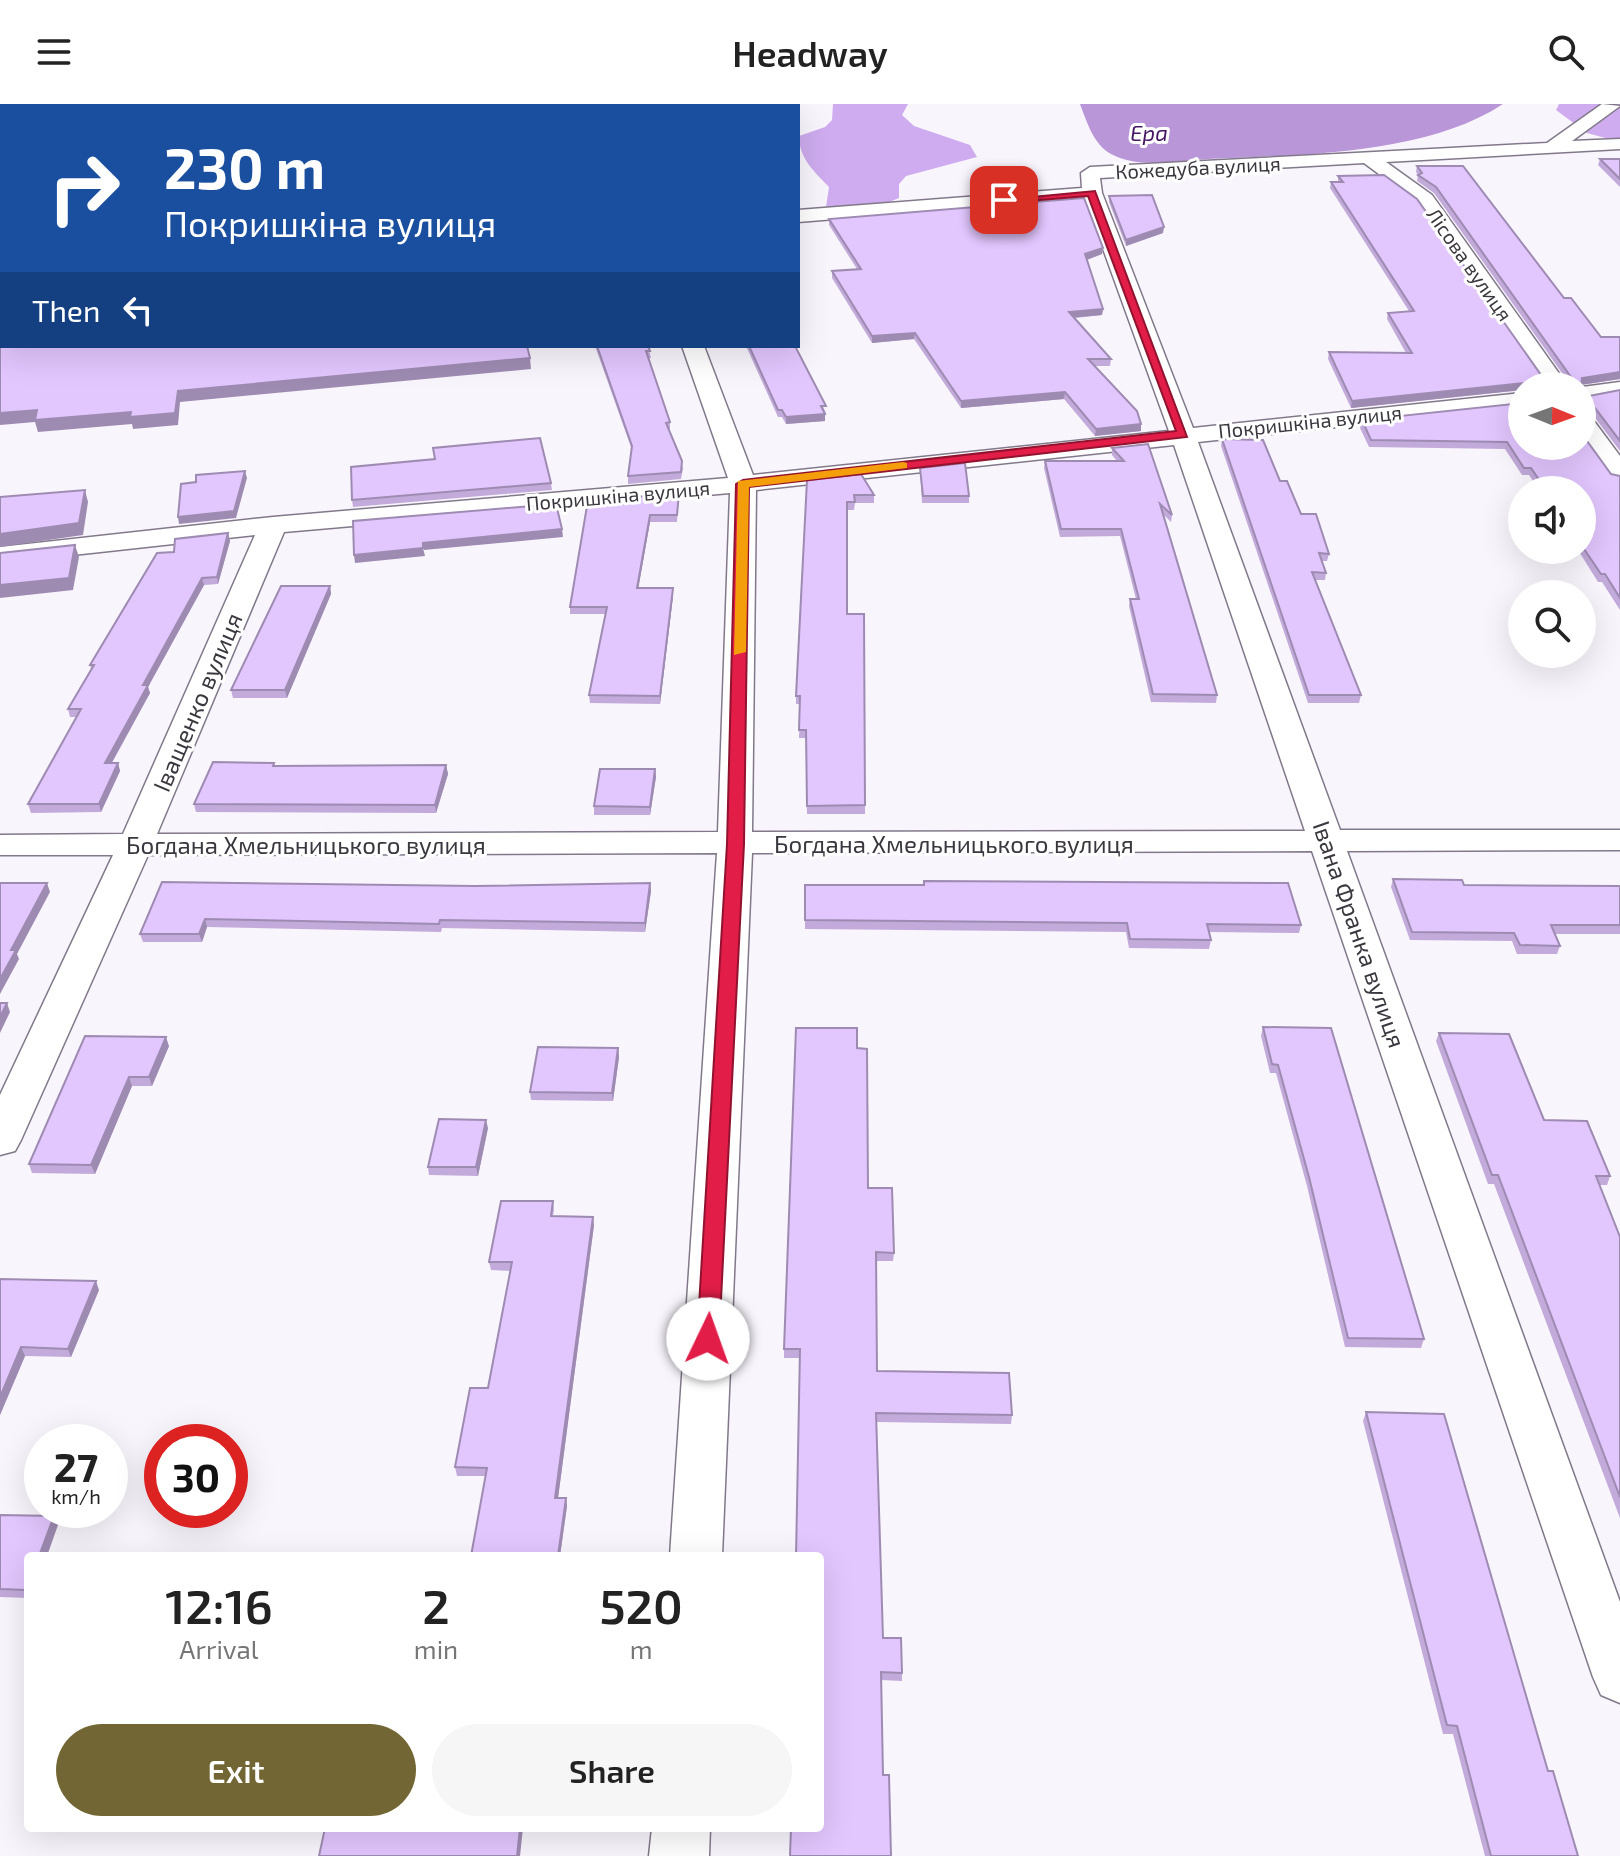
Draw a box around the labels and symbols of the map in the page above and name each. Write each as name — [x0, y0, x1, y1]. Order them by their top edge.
water label: Ера — [1130, 119, 1168, 145]
street label: Кожедуба вулиця — [1115, 151, 1281, 184]
pin — [970, 166, 1038, 234]
street label: Лісова вулиця — [1421, 203, 1518, 326]
north arrow — [1508, 372, 1596, 460]
street label: Покришкіна вулиця — [1217, 399, 1403, 444]
street label: Покришкіна вулиця — [525, 475, 711, 516]
street label: Іващенко вулиця — [146, 608, 249, 796]
street label: Івана Франка вулиця — [1307, 817, 1412, 1051]
street label: Богдана Хмельницького вулиця — [774, 829, 1134, 859]
street label: Богдана Хмельницького вулиця — [126, 830, 486, 860]
position arrow — [666, 1297, 750, 1381]
speed limit sign: 30 — [144, 1424, 248, 1528]

